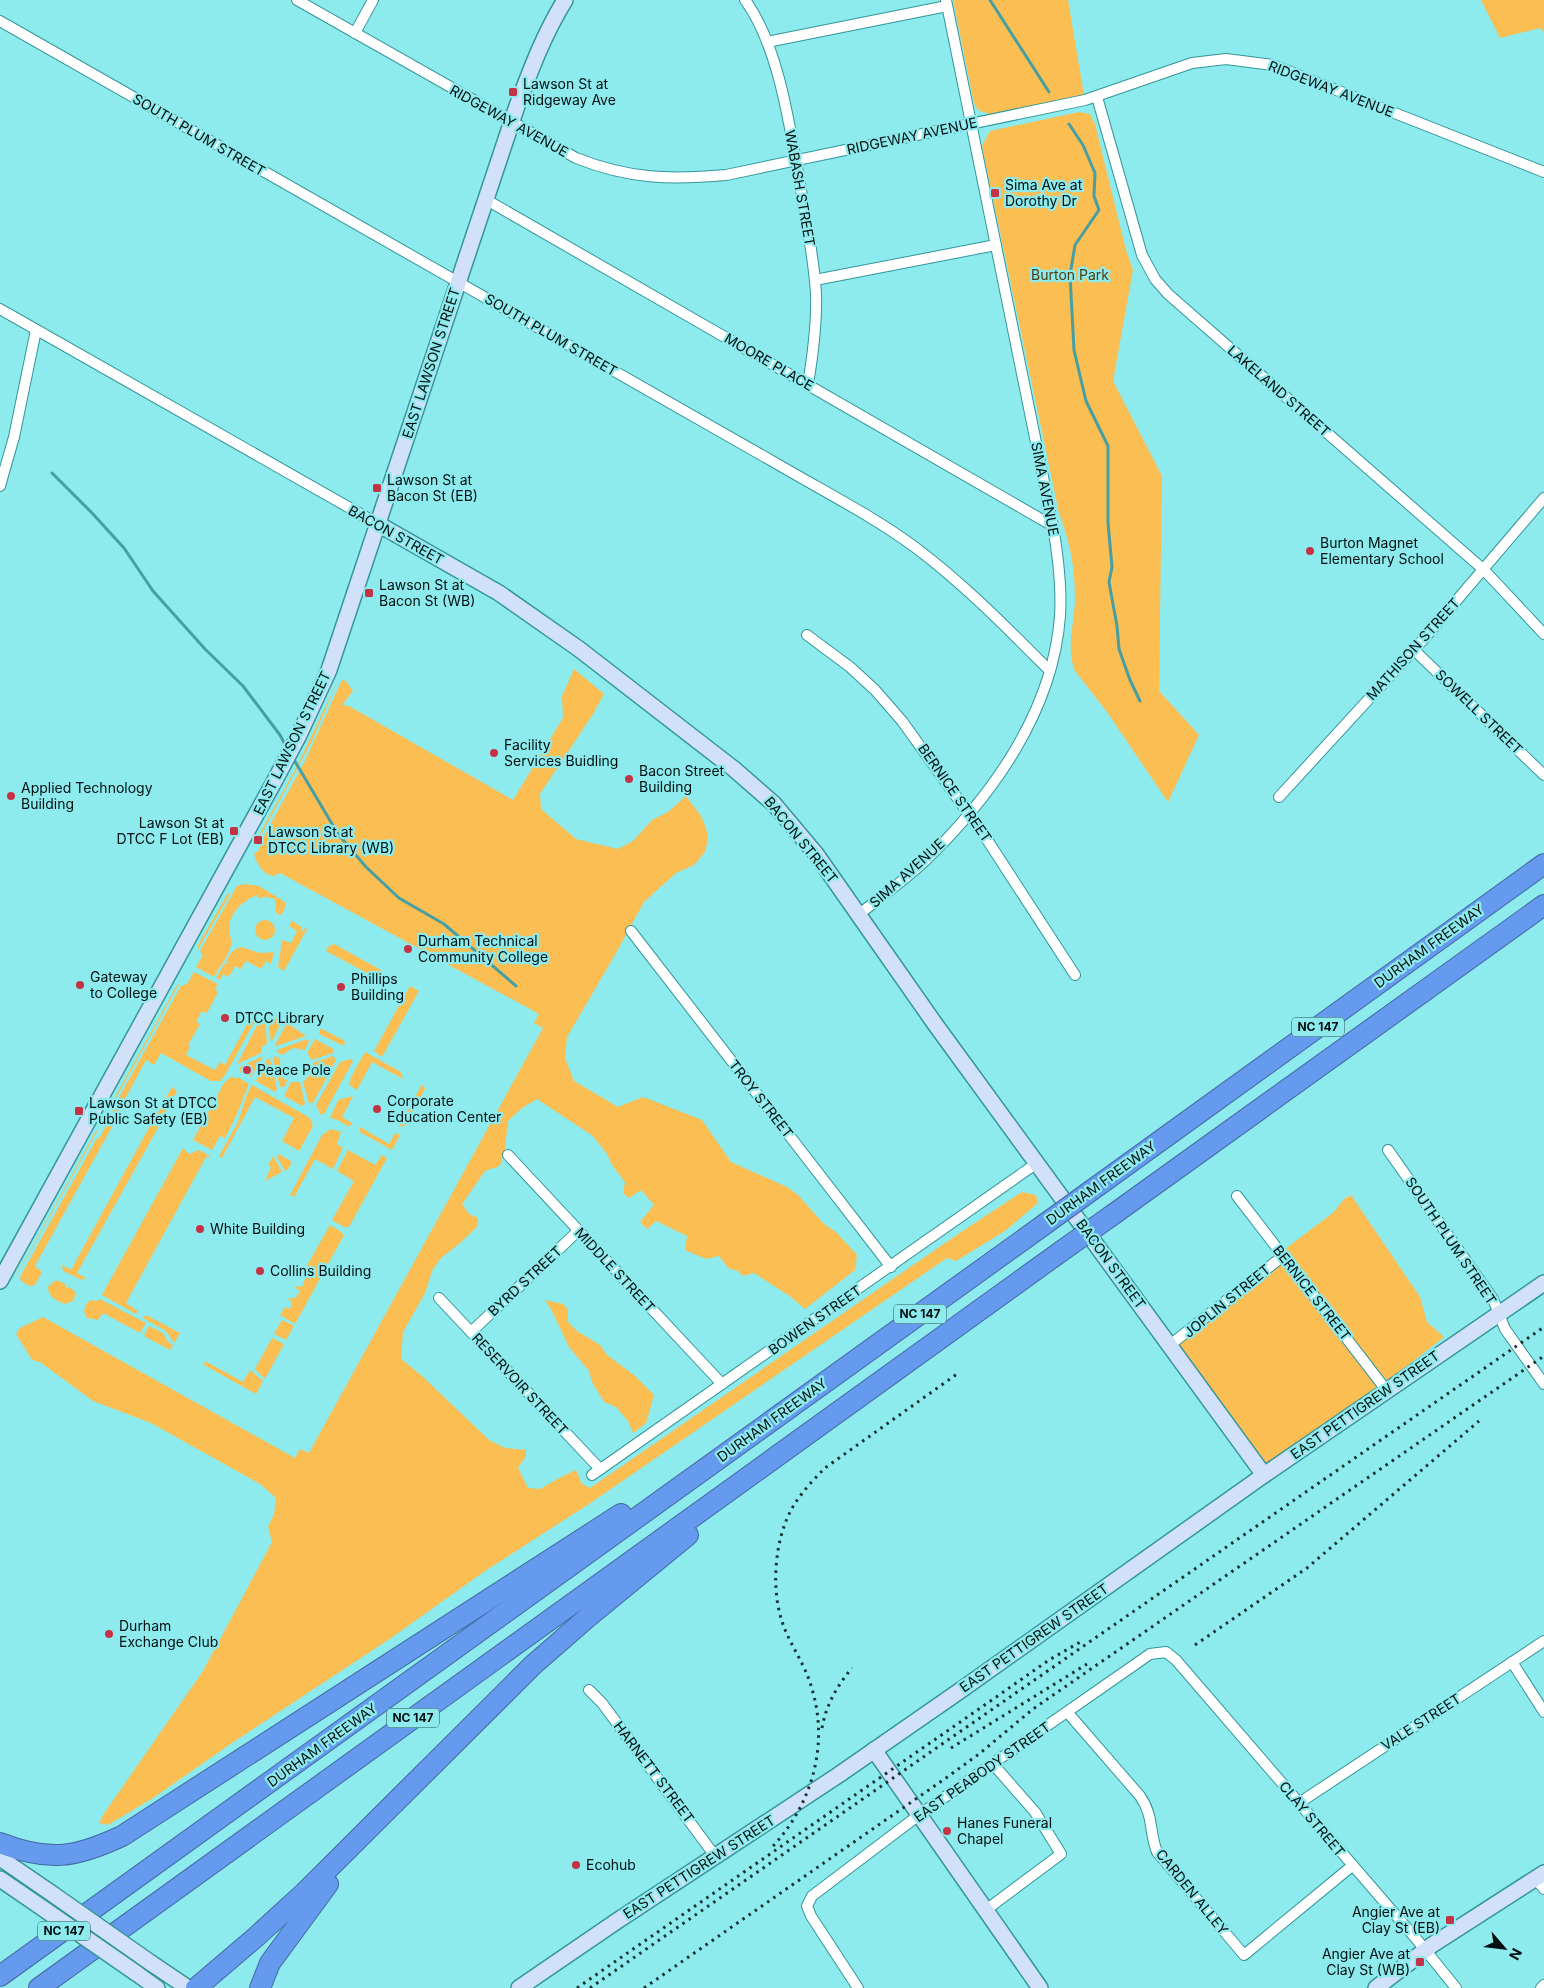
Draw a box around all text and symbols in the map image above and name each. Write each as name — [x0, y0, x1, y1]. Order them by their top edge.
street label: RIDGEWAY AVENUE — [1266, 57, 1396, 120]
place label: Lawson St at Ridgeway Ave — [523, 75, 616, 108]
street label: RIDGEWAY AVENUE — [447, 81, 572, 160]
marker: Lawson St at Ridgeway Ave — [507, 86, 519, 98]
street label: SOUTH PLUM STREET — [130, 90, 269, 179]
street label: RIDGEWAY AVENUE — [845, 113, 979, 158]
street label: WABASH STREET — [782, 128, 819, 247]
place label: Sima Ave at Dorothy Dr — [1005, 176, 1083, 209]
marker: Sima Ave at Dorothy Dr — [989, 187, 1001, 199]
park label: Burton Park — [1031, 266, 1109, 283]
street label: EAST LAWSON STREET — [398, 285, 463, 440]
street label: SOUTH PLUM STREET — [482, 290, 621, 379]
street label: MOORE PLACE — [722, 329, 817, 394]
street label: LAKELAND STREET — [1225, 341, 1334, 440]
street label: SIMA AVENUE — [1028, 441, 1063, 537]
place label: Lawson St at Bacon St (EB) — [387, 471, 478, 504]
marker: Lawson St at Bacon St (EB) — [371, 482, 383, 494]
street label: BACON STREET — [345, 501, 447, 568]
place label: Burton Magnet Elementary School — [1320, 534, 1444, 567]
marker: Burton Magnet Elementary School — [1304, 545, 1316, 557]
place label: Lawson St at Bacon St (WB) — [379, 576, 475, 609]
marker: Lawson St at Bacon St (WB) — [363, 587, 375, 599]
street label: MATHISON STREET — [1362, 594, 1463, 703]
street label: SOWELL STREET — [1432, 666, 1526, 758]
street label: EAST LAWSON STREET — [249, 668, 334, 817]
place label: Facility Services Buidling — [504, 736, 618, 769]
street label: BERNICE STREET — [915, 740, 996, 845]
marker: Facility Services Buidling — [488, 747, 500, 759]
place label: Bacon Street Building — [639, 762, 725, 795]
marker: Bacon Street Building — [623, 773, 635, 785]
place label: Applied Technology Building — [21, 779, 153, 812]
marker: Applied Technology Building — [5, 790, 17, 802]
street label: BACON STREET — [761, 793, 842, 886]
place label: Lawson St at DTCC F Lot (EB) — [116, 814, 224, 847]
place label: Lawson St at DTCC Library (WB) — [268, 823, 394, 856]
marker: Lawson St at DTCC F Lot (EB) — [228, 825, 240, 837]
marker: Lawson St at DTCC Library (WB) — [252, 834, 264, 846]
street label: SIMA AVENUE — [866, 834, 948, 911]
street label: DURHAM FREEWAY — [1371, 900, 1487, 991]
place label: Durham Technical Community College — [418, 932, 548, 965]
marker: Durham Technical Community College — [402, 943, 414, 955]
place label: Gateway to College — [90, 968, 157, 1001]
place label: Phillips Building — [351, 970, 404, 1003]
marker: Gateway to College — [74, 979, 86, 991]
marker: Phillips Building — [335, 981, 347, 993]
place label: DTCC Library — [235, 1009, 324, 1026]
marker: DTCC Library — [219, 1012, 231, 1024]
road number: NC 147 — [1292, 1018, 1344, 1036]
street label: TROY STREET — [726, 1056, 797, 1141]
place label: Peace Pole — [257, 1061, 331, 1078]
marker: Peace Pole — [241, 1064, 253, 1076]
place label: Corporate Education Center — [387, 1092, 501, 1125]
place label: Lawson St at DTCC Public Safety (EB) — [89, 1094, 217, 1127]
marker: Corporate Education Center — [371, 1103, 383, 1115]
marker: Lawson St at DTCC Public Safety (EB) — [73, 1105, 85, 1117]
street label: DURHAM FREEWAY — [1043, 1137, 1159, 1228]
street label: SOUTH PLUM STREET — [1402, 1174, 1500, 1308]
street label: BACON STREET — [1073, 1216, 1150, 1312]
place label: White Building — [210, 1220, 305, 1237]
marker: White Building — [194, 1223, 206, 1235]
street label: MIDDLE STREET — [572, 1224, 659, 1316]
street label: BYRD STREET — [484, 1242, 565, 1319]
street label: BERNICE STREET — [1270, 1242, 1355, 1344]
street label: JOPLIN STREET — [1180, 1260, 1273, 1341]
place label: Collins Building — [270, 1262, 371, 1279]
marker: Collins Building — [254, 1265, 266, 1277]
street label: BOWEN STREET — [765, 1281, 864, 1358]
road number: NC 147 — [894, 1305, 946, 1324]
street label: RESERVOIR STREET — [469, 1329, 572, 1438]
street label: EAST PETTIGREW STREET — [1287, 1347, 1442, 1463]
street label: DURHAM FREEWAY — [714, 1374, 830, 1465]
street label: EAST PETTIGREW STREET — [956, 1580, 1111, 1696]
place label: Durham Exchange Club — [119, 1617, 218, 1650]
marker: Durham Exchange Club — [103, 1628, 115, 1640]
street label: VALE STREET — [1378, 1690, 1464, 1754]
street label: DURHAM FREEWAY — [264, 1699, 380, 1790]
road number: NC 147 — [387, 1709, 439, 1728]
street label: HARNETT STREET — [611, 1717, 698, 1826]
street label: EAST PEABODY STREET — [910, 1718, 1053, 1825]
street label: CLAY STREET — [1276, 1778, 1349, 1860]
street label: EAST PETTIGREW STREET — [620, 1811, 778, 1922]
place label: Hanes Funeral Chapel — [957, 1814, 1052, 1847]
marker: Hanes Funeral Chapel — [941, 1825, 953, 1837]
street label: CARDEN ALLEY — [1153, 1846, 1232, 1938]
place label: Ecohub — [586, 1856, 636, 1873]
marker: Ecohub — [570, 1859, 582, 1871]
place label: Angier Ave at Clay St (EB) — [1352, 1903, 1440, 1936]
marker: Angier Ave at Clay St (EB) — [1444, 1914, 1456, 1926]
road number: NC 147 — [38, 1922, 90, 1940]
north arrow — [1479, 1923, 1529, 1973]
place label: Angier Ave at Clay St (WB) — [1322, 1945, 1410, 1978]
text: N — [1506, 1946, 1526, 1963]
marker: Angier Ave at Clay St (WB) — [1414, 1956, 1426, 1968]

